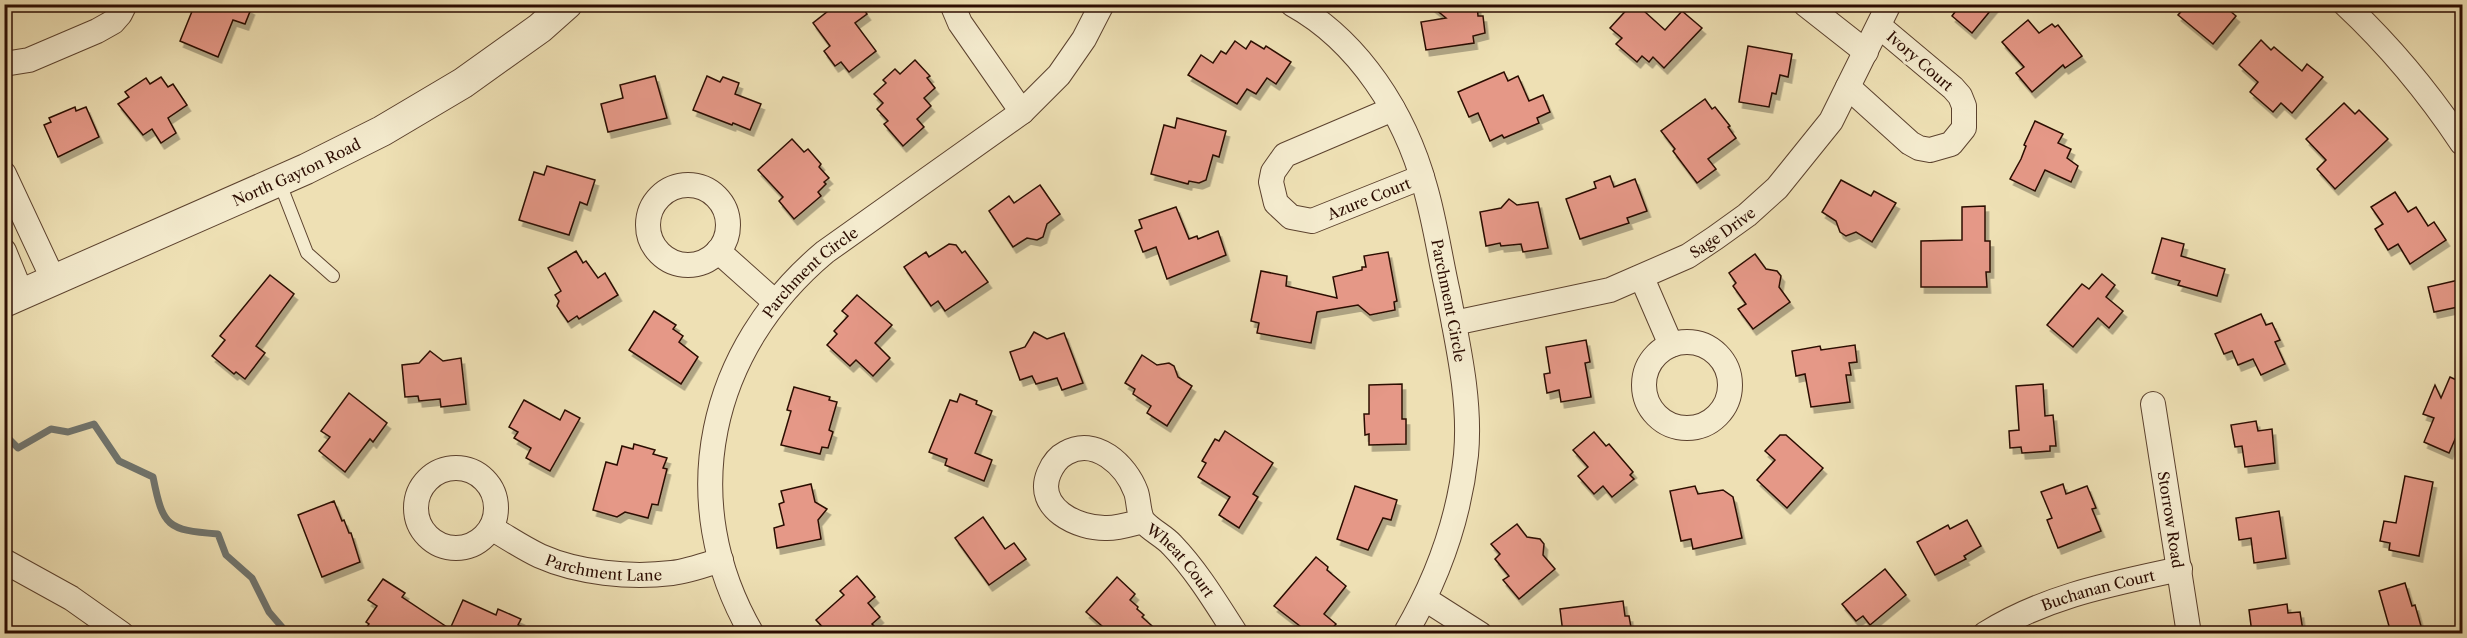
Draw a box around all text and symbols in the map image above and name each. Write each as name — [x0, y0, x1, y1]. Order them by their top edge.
street label: Ivory Court — [1883, 27, 1958, 96]
street label: North Gayton Road — [229, 134, 364, 210]
street label: Azure Court — [1323, 173, 1414, 224]
street label: Sage Drive — [1686, 203, 1759, 262]
street label: Parchment Circle — [758, 222, 861, 321]
street label: Parchment Circle — [1428, 237, 1470, 363]
street label: Storrow Road — [2154, 470, 2188, 569]
street label: Wheat Court — [1142, 518, 1219, 601]
street label: Parchment Lane — [543, 550, 663, 584]
street label: Buchanan Court — [2038, 565, 2157, 615]

